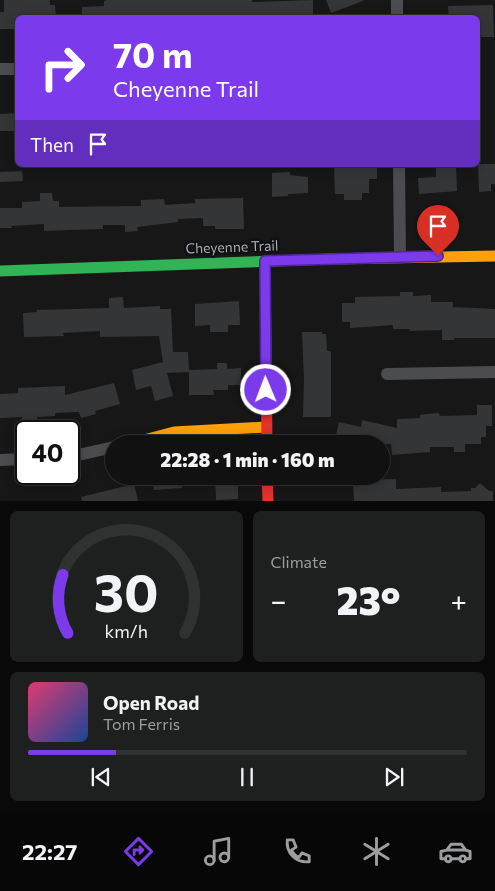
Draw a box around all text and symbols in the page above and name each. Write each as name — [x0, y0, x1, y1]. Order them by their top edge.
text: 70 m — [113, 32, 193, 75]
icon: right — [30, 35, 95, 100]
text: Cheyenne Trail — [113, 75, 259, 102]
icon: arrive — [84, 130, 112, 158]
text: Then — [30, 133, 74, 156]
pin — [417, 205, 459, 256]
icon: arrive — [424, 212, 452, 240]
street label: Cheyenne Trail — [185, 236, 279, 257]
position arrow — [239, 363, 291, 415]
speed limit sign: 40 — [15, 420, 80, 485]
text: 22:28 · 1 min · 160 m — [160, 448, 335, 471]
text: Climate — [271, 552, 327, 571]
text: 30 — [94, 559, 159, 623]
text: 23° — [336, 576, 400, 623]
text: − — [271, 583, 286, 617]
text: + — [451, 583, 467, 617]
text: km/h — [105, 620, 148, 642]
text: Open Road — [103, 691, 199, 714]
text: Tom Ferris — [103, 714, 180, 733]
icon: previous — [87, 763, 115, 791]
icon: pause — [233, 763, 261, 791]
icon: next — [380, 763, 408, 791]
icon: directions — [121, 834, 156, 869]
icon: music — [201, 834, 236, 869]
icon: phone — [280, 834, 315, 869]
icon: climate — [359, 834, 394, 869]
icon: car — [438, 834, 473, 869]
text: 22:27 — [22, 838, 77, 865]

